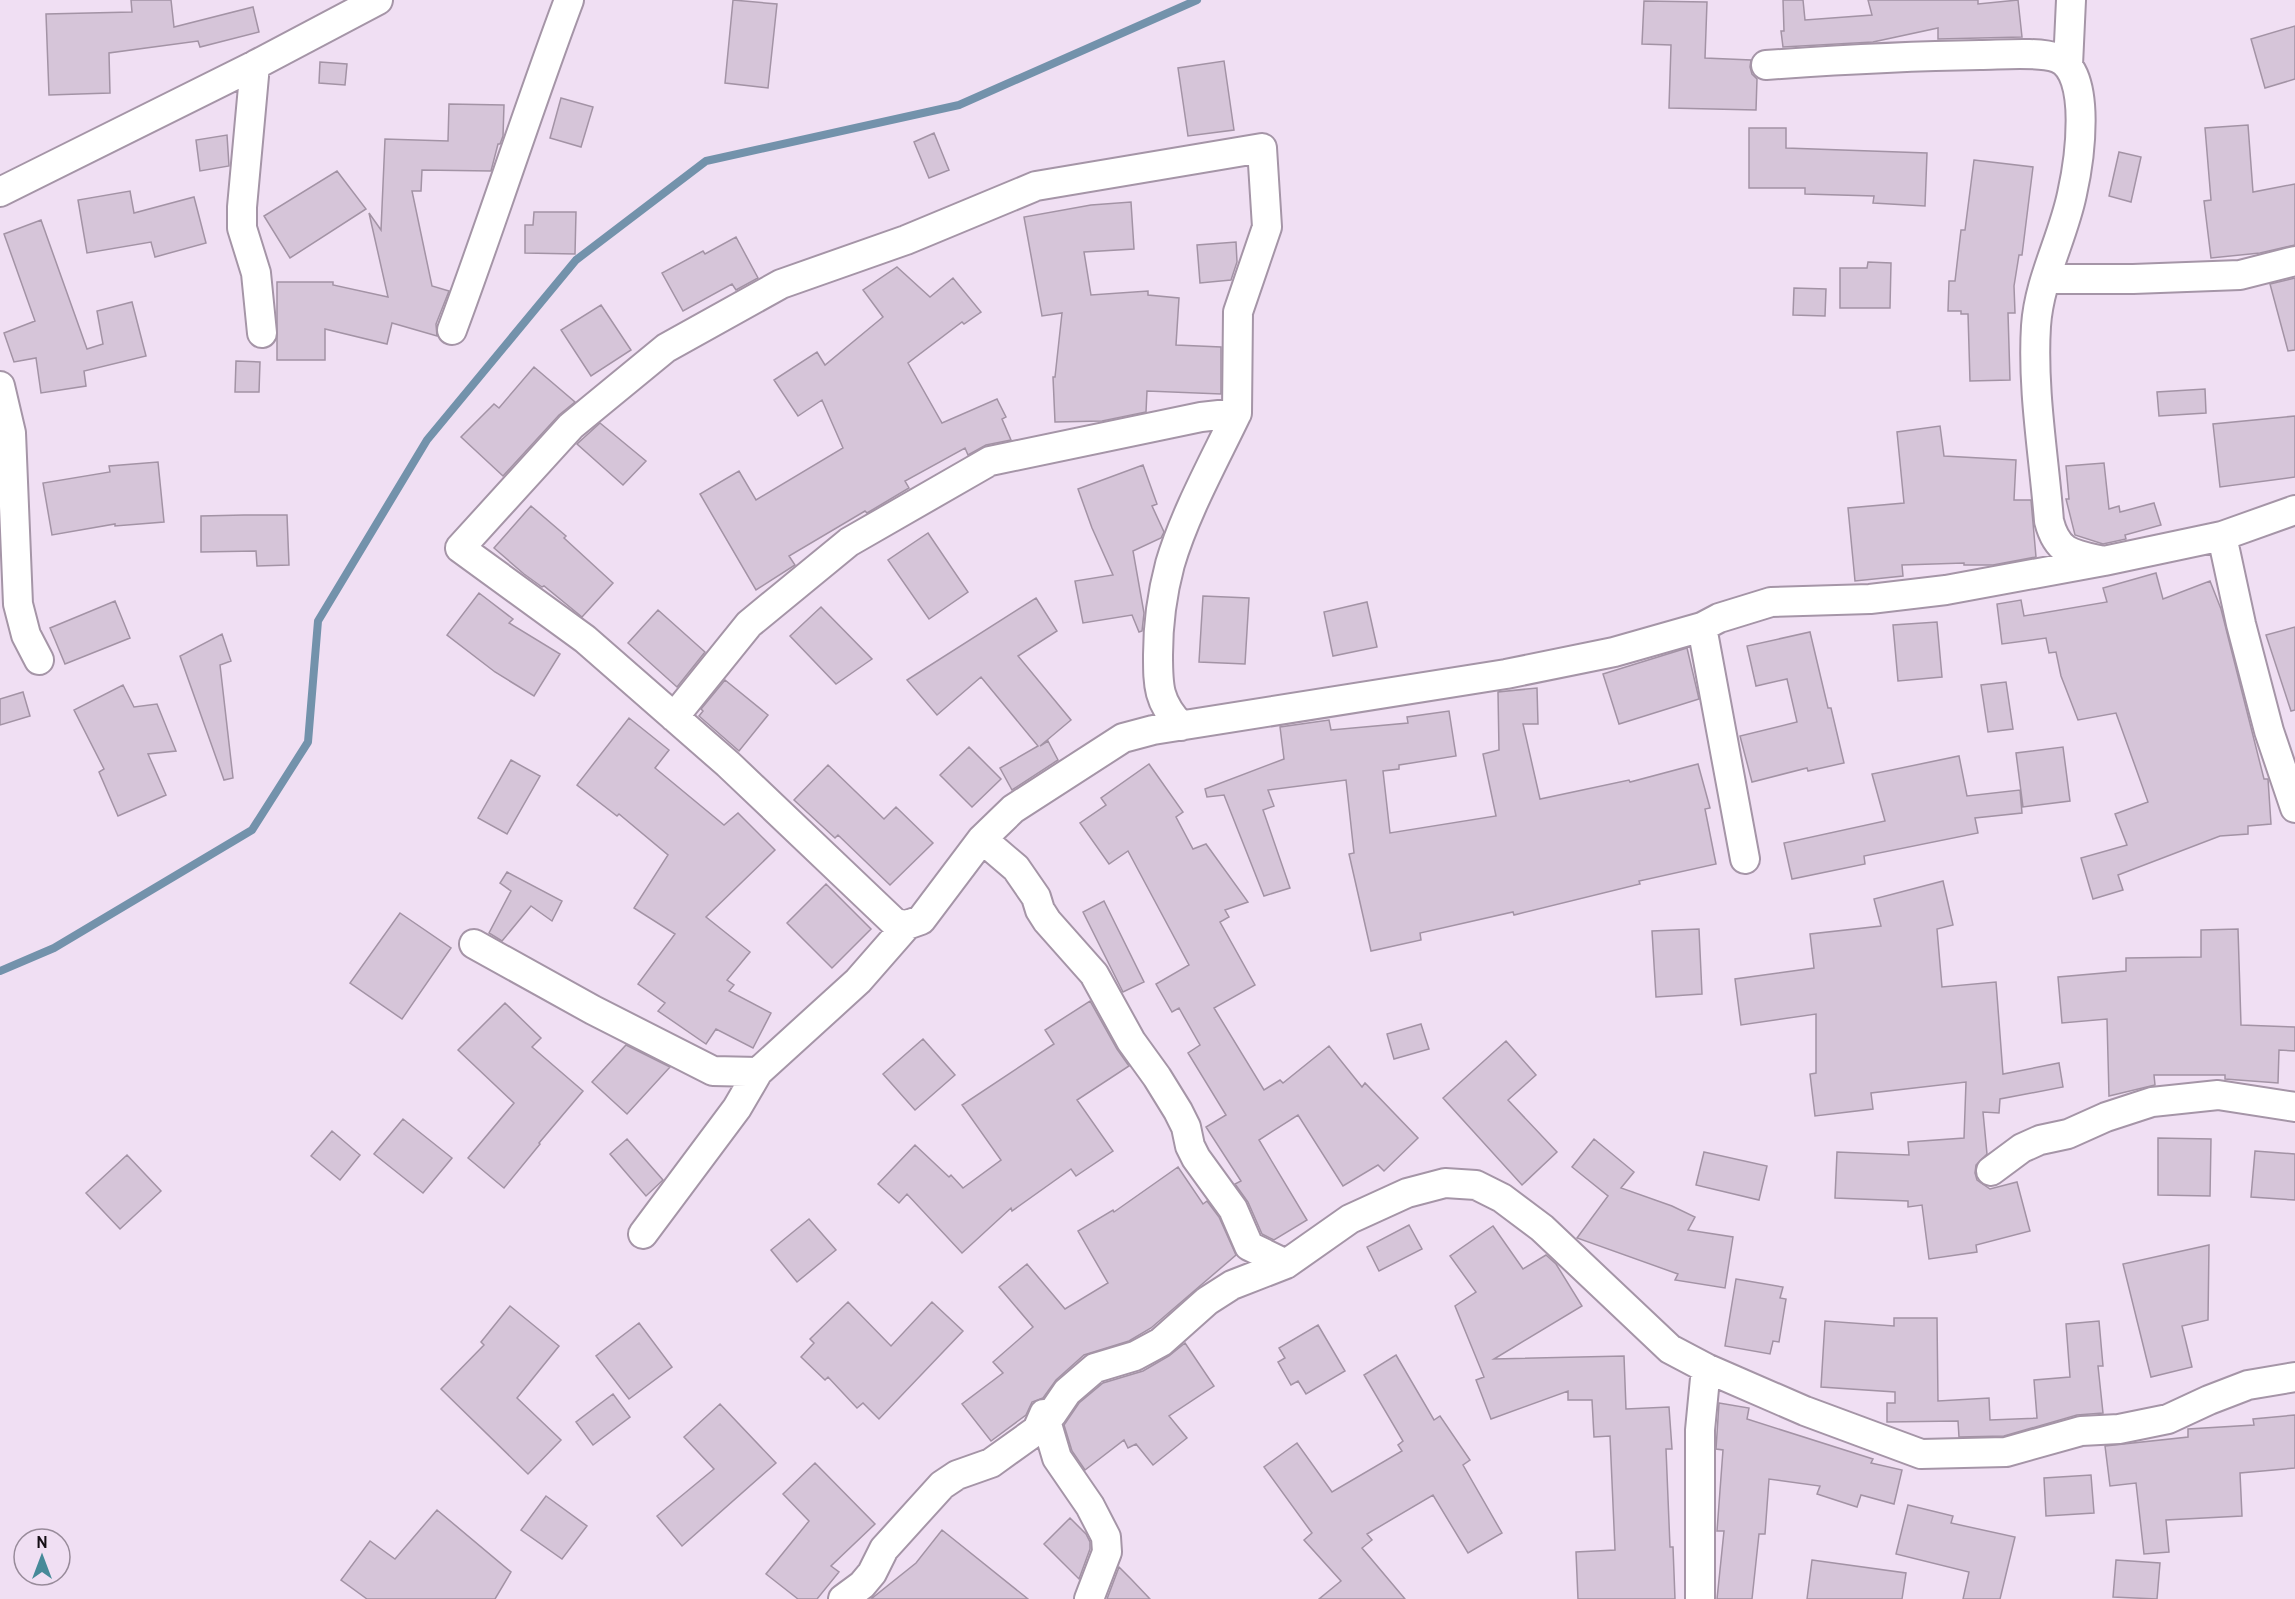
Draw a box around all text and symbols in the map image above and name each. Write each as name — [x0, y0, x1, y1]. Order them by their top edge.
north arrow — [12, 1527, 72, 1587]
text: N — [36, 1534, 48, 1554]

